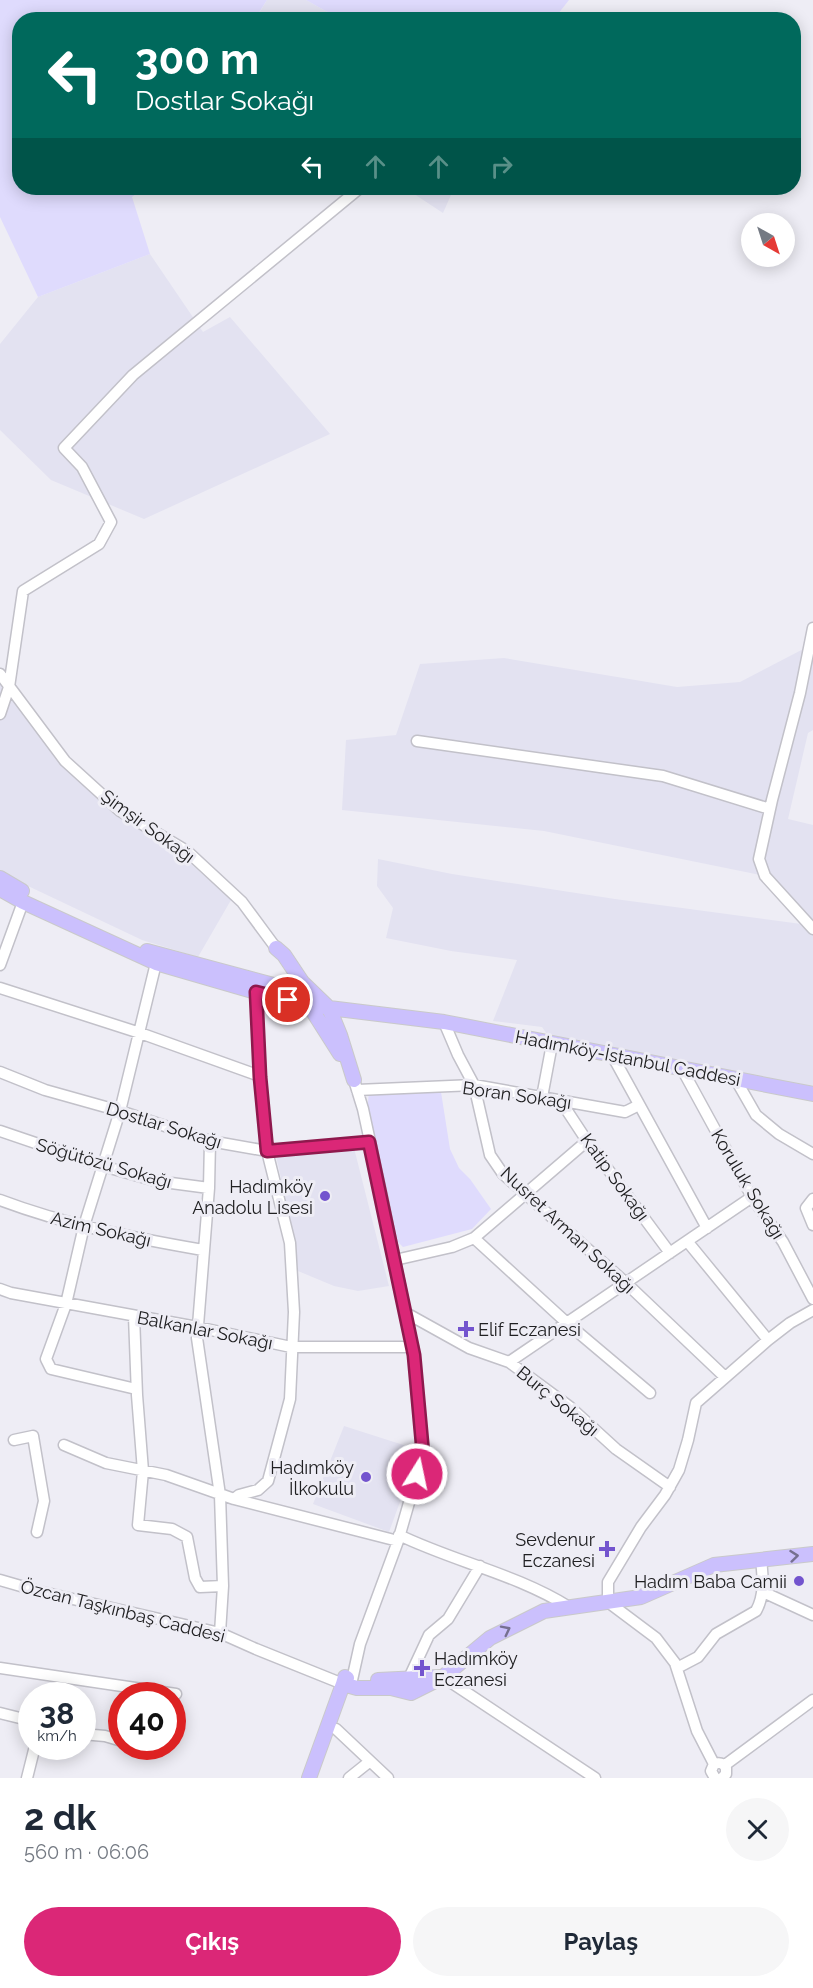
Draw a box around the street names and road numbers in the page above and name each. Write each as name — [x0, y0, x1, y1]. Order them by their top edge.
street label: Şimşir Sokağı — [97, 785, 199, 867]
street label: Hadımköy-İstanbul Caddesi — [514, 1026, 742, 1090]
street label: Boran Sokağı — [461, 1077, 573, 1113]
street label: Dostlar Sokağı — [104, 1097, 224, 1153]
street label: Koruluk Sokağı — [707, 1125, 789, 1243]
street label: Katip Sokağı — [576, 1129, 654, 1225]
street label: Söğütözü Sokağı — [34, 1134, 174, 1192]
street label: Nusret Arman Sokağı — [497, 1162, 639, 1298]
street label: Azim Sokağı — [49, 1207, 153, 1251]
street label: Balkanlar Sokağı — [135, 1307, 275, 1353]
street label: Burç Sokağı — [513, 1362, 603, 1440]
street label: Özcan Taşkınbaş Caddesi — [19, 1575, 227, 1647]

